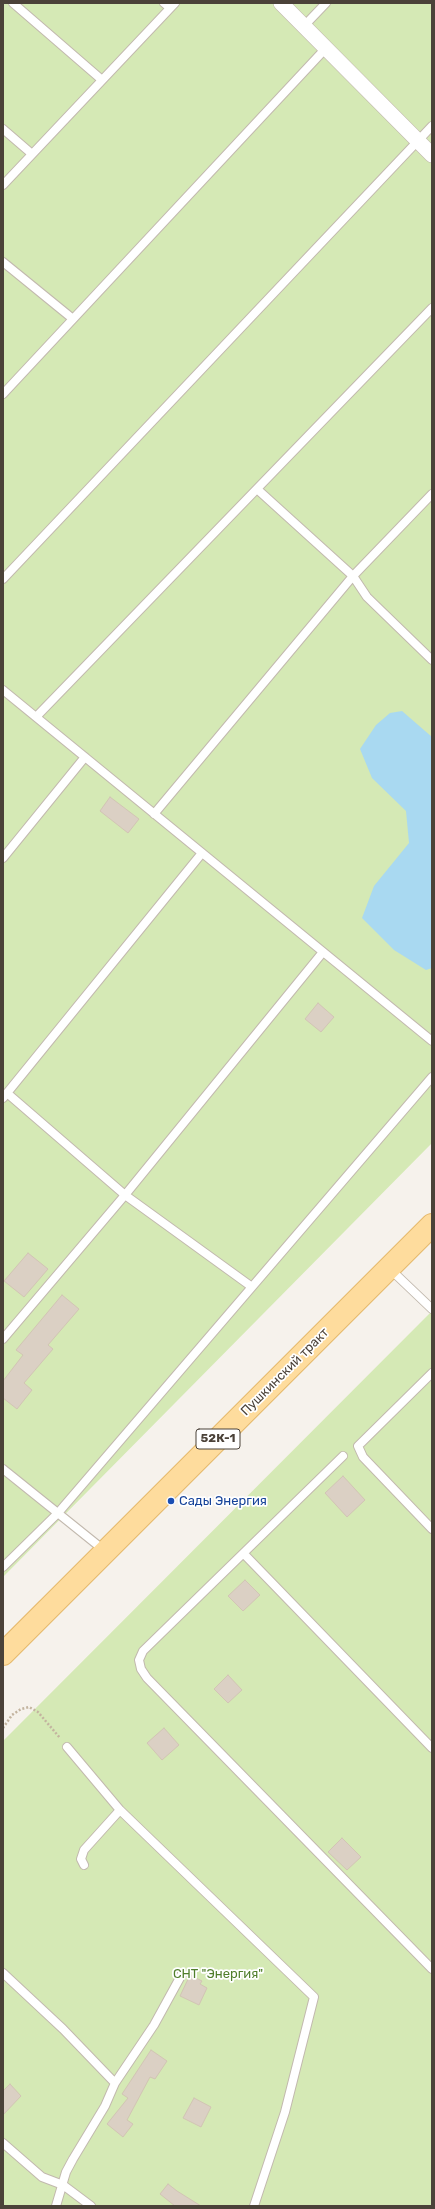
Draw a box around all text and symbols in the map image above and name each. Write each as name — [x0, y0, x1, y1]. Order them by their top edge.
street label: Пушкинский тракт — [238, 1325, 332, 1419]
road number: 52К-1 — [196, 1429, 240, 1449]
place label: Сады Энергия — [179, 1493, 267, 1509]
marker: Сады Энергия — [166, 1496, 176, 1506]
park label: СНТ "Энергия" — [173, 1966, 263, 1982]

